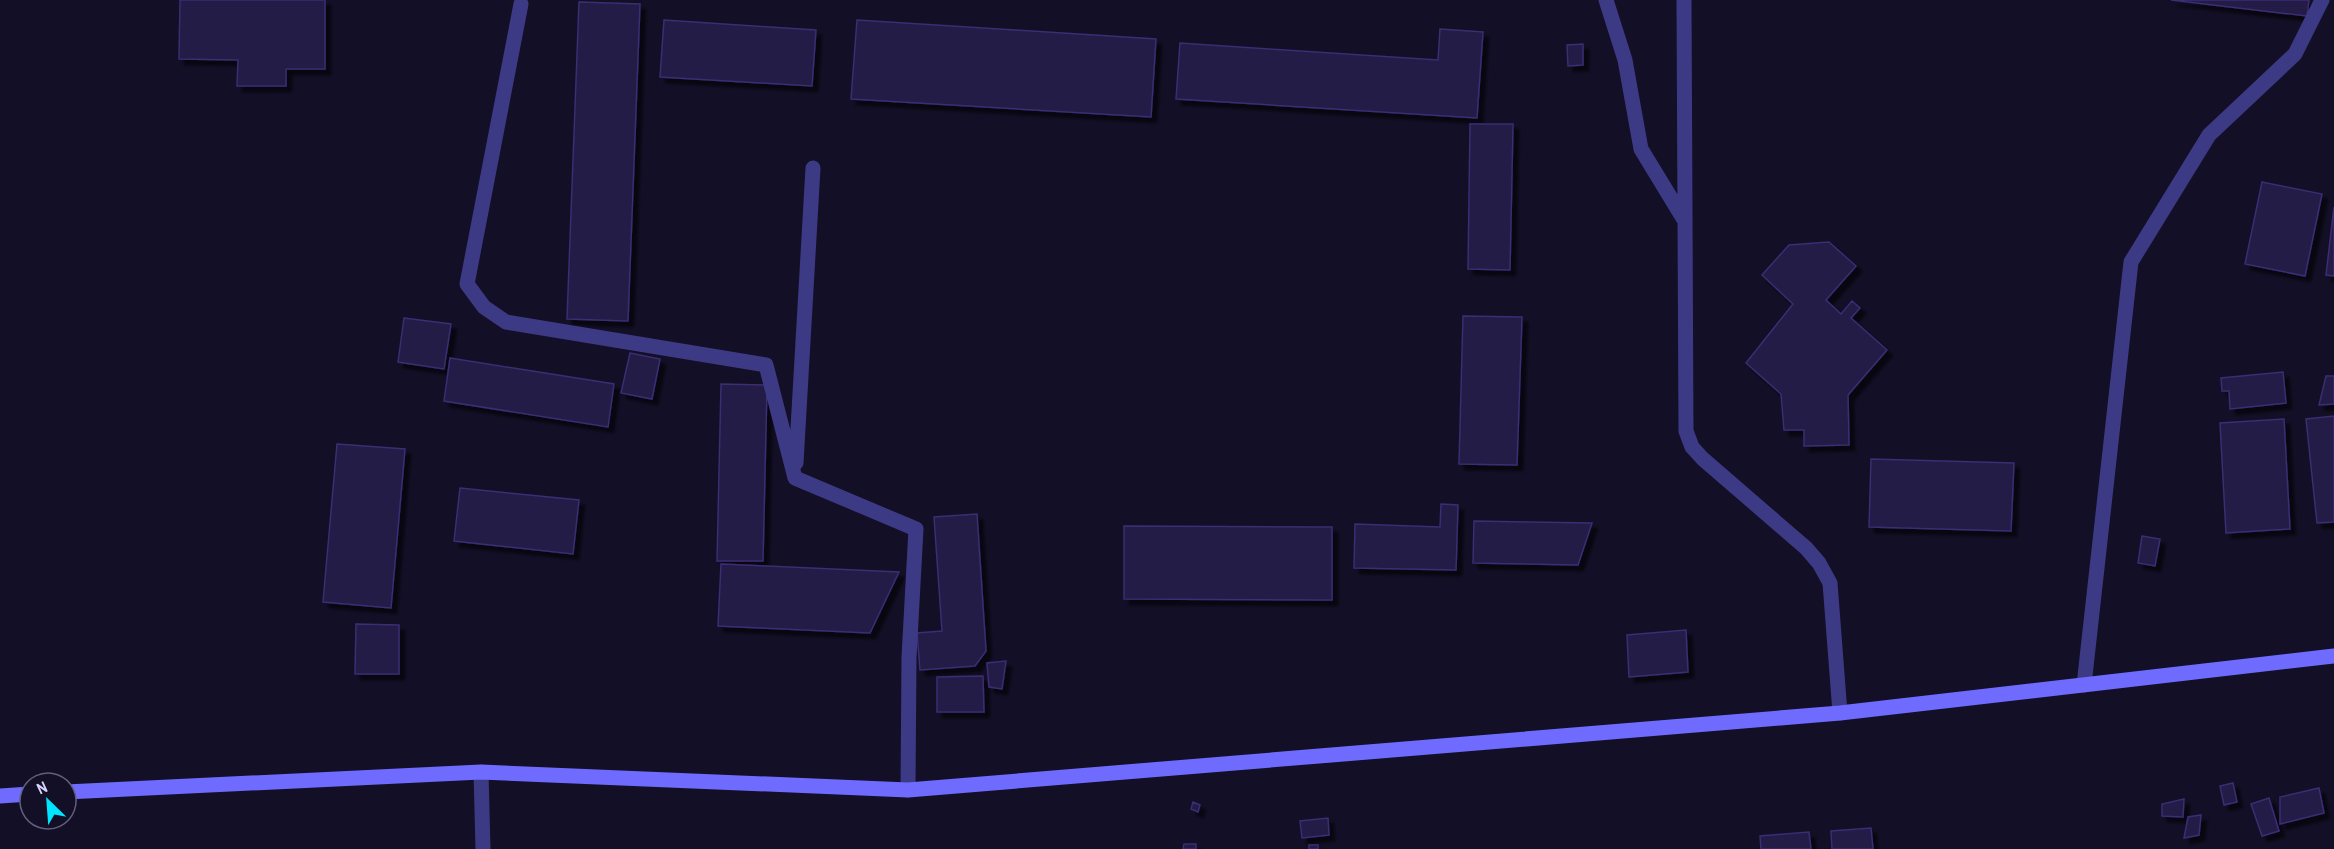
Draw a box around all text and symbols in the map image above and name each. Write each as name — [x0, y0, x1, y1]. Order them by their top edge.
north arrow — [18, 771, 78, 831]
text: N — [33, 775, 51, 799]

